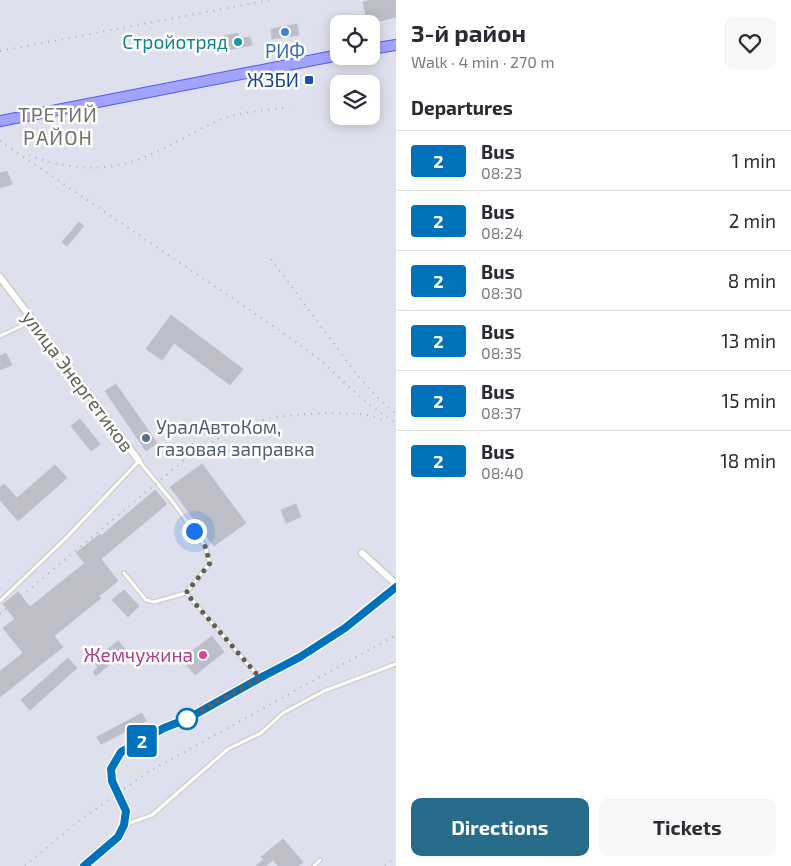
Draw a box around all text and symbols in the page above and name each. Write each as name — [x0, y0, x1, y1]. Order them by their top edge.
map controls — [330, 15, 380, 125]
button: locate — [330, 15, 380, 65]
button: heart — [724, 17, 776, 69]
text: 3-й район — [411, 18, 526, 47]
marker: РИФ — [279, 26, 291, 38]
place label: Стройотряд — [122, 30, 228, 53]
marker: Стройотряд — [232, 36, 244, 48]
place label: РИФ — [265, 39, 305, 62]
text: Walk · 4 min · 270 m — [411, 52, 554, 71]
place label: ЖЗБИ — [247, 68, 299, 91]
marker: ЖЗБИ — [303, 74, 315, 86]
button: layers — [330, 75, 380, 125]
text: Departures — [411, 96, 513, 119]
district label: ТРЕТИЙ РАЙОН — [18, 102, 98, 149]
text: Bus — [481, 140, 515, 163]
text: 1 min — [732, 149, 776, 172]
text: 2 — [433, 150, 444, 172]
text: 08:23 — [481, 163, 522, 182]
text: Bus — [481, 200, 515, 223]
text: 2 min — [729, 209, 776, 232]
text: 2 — [433, 210, 444, 232]
text: 08:24 — [481, 223, 523, 242]
text: Bus — [481, 260, 515, 283]
text: 8 min — [728, 269, 776, 292]
text: 2 — [433, 270, 444, 292]
text: 08:30 — [481, 283, 523, 302]
street label: улица Энергетиков — [17, 305, 139, 457]
text: Bus — [481, 320, 515, 343]
text: 13 min — [721, 329, 776, 352]
text: 2 — [433, 330, 444, 352]
text: 08:35 — [481, 343, 522, 362]
text: Bus — [481, 380, 515, 403]
text: 15 min — [722, 389, 776, 412]
text: 2 — [433, 390, 444, 412]
text: 08:37 — [481, 403, 521, 422]
place label: УралАвтоКом, газовая заправка — [156, 415, 315, 460]
marker: УралАвтоКом, газовая заправка — [140, 432, 152, 444]
text: Bus — [481, 440, 515, 463]
text: 18 min — [720, 449, 776, 472]
text: 2 — [433, 450, 444, 472]
text: 08:40 — [481, 463, 524, 482]
your location — [182, 519, 207, 544]
place label: Жемчужина — [84, 643, 193, 667]
marker: Жемчужина — [197, 649, 209, 661]
unlabelled marker — [176, 708, 198, 730]
line badge: 2 — [126, 725, 158, 757]
text: 2 — [137, 730, 147, 752]
button: Directions — [411, 798, 589, 856]
button: Tickets — [599, 798, 776, 856]

